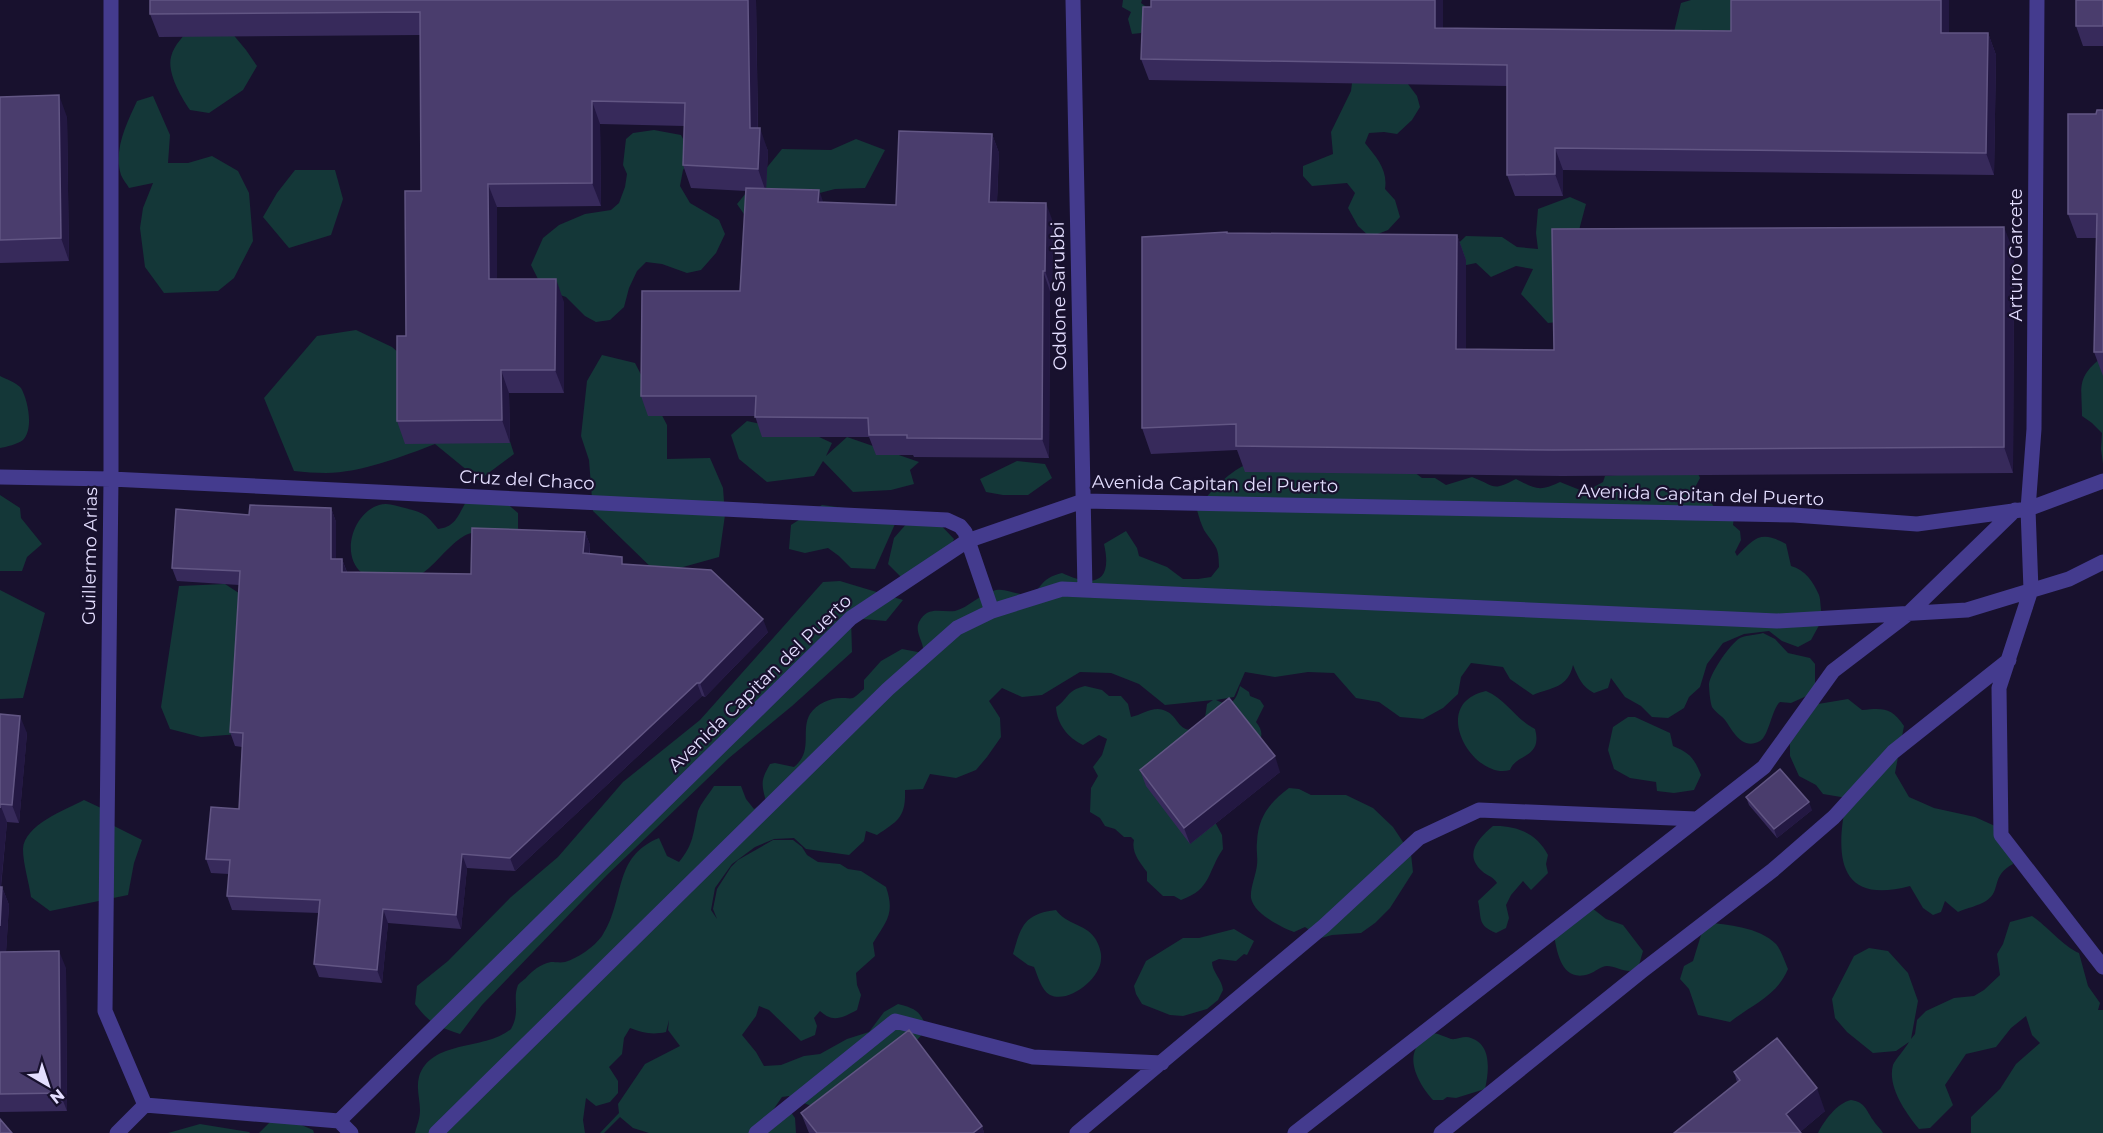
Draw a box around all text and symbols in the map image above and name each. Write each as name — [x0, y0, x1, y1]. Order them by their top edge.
street label: Arturo Garcete — [2005, 188, 2027, 322]
street label: Oddone Sarubbi — [1047, 221, 1071, 371]
street label: Cruz del Chaco — [459, 465, 595, 495]
street label: Avenida Capitan del Puerto — [1092, 471, 1338, 497]
street label: Avenida Capitan del Puerto — [1578, 480, 1824, 510]
street label: Guillermo Arias — [78, 487, 102, 625]
street label: Avenida Capitan del Puerto — [664, 590, 856, 776]
north arrow — [18, 1055, 78, 1115]
text: N — [46, 1085, 68, 1108]

